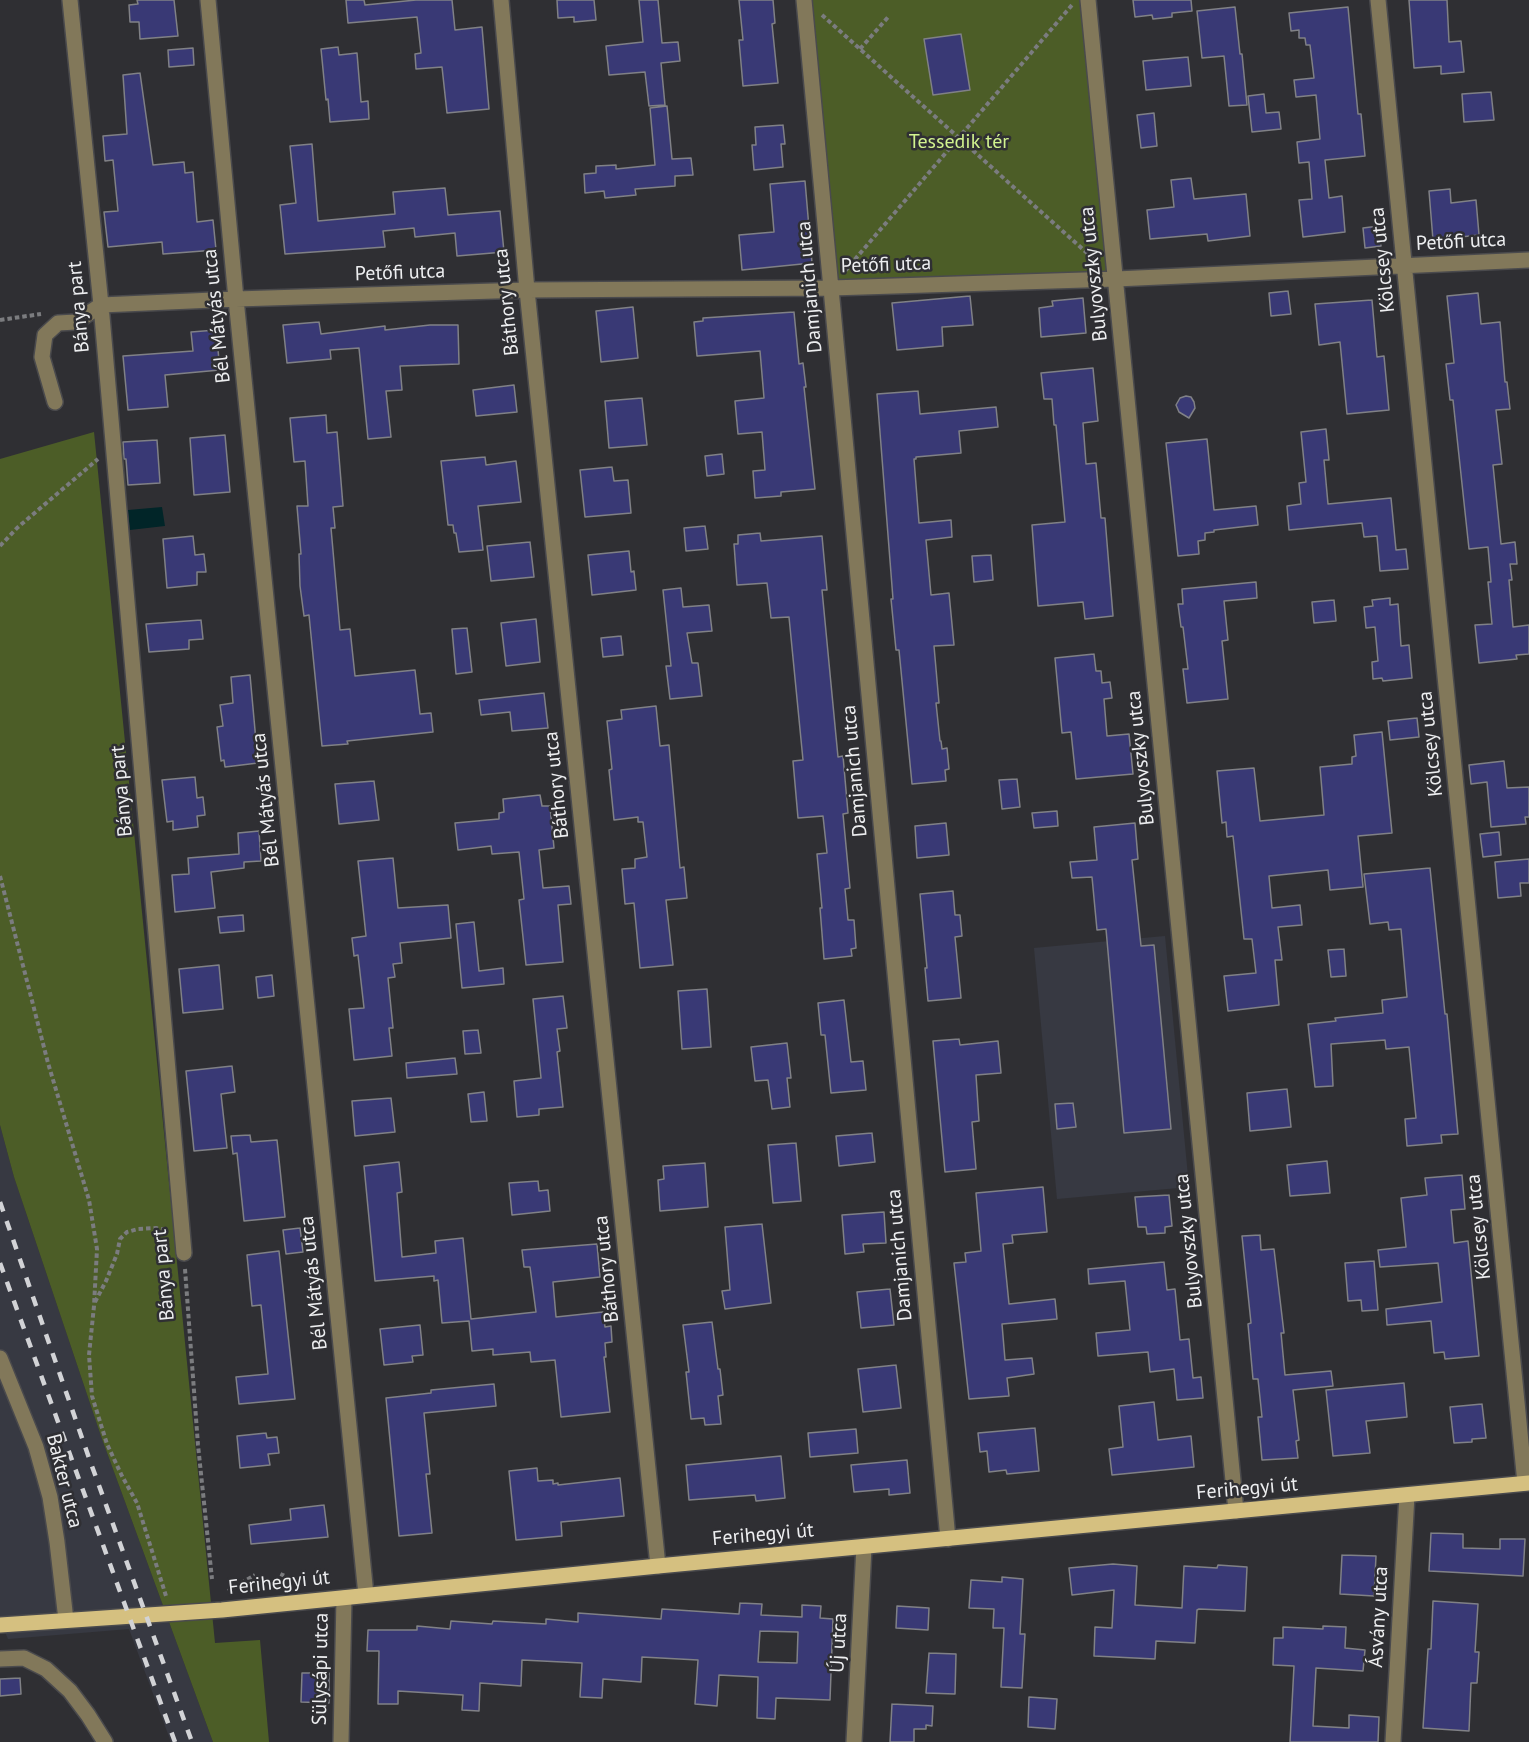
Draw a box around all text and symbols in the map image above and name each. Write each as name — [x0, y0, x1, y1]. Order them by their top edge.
park label: Tessedik tér — [909, 130, 1009, 154]
street label: Bulyovszky utca — [1075, 205, 1113, 343]
street label: Kölcsey utca — [1366, 206, 1400, 314]
street label: Damjanich utca — [792, 220, 828, 354]
street label: Petőfi utca — [1415, 228, 1507, 256]
street label: Báthory utca — [489, 247, 525, 357]
street label: Bél Mátyás utca — [198, 248, 236, 384]
street label: Petőfi utca — [840, 251, 932, 279]
street label: Petőfi utca — [354, 259, 446, 287]
street label: Bánya part — [63, 260, 95, 354]
street label: Bulyovszky utca — [1122, 689, 1160, 827]
street label: Kölcsey utca — [1414, 690, 1448, 798]
street label: Damjanich utca — [837, 704, 873, 838]
street label: Báthory utca — [539, 730, 575, 840]
street label: Bél Mátyás utca — [247, 732, 285, 868]
street label: Bánya part — [106, 744, 138, 838]
street label: Bulyovszky utca — [1170, 1172, 1208, 1310]
street label: Kölcsey utca — [1462, 1173, 1496, 1281]
street label: Damjanich utca — [882, 1188, 918, 1322]
street label: Báthory utca — [589, 1214, 625, 1324]
street label: Bél Mátyás utca — [295, 1215, 333, 1351]
street label: Bánya part — [148, 1228, 180, 1322]
street label: Bakter utca — [41, 1431, 87, 1531]
street label: Ferihegyi út — [1195, 1473, 1299, 1505]
street label: Ferihegyi út — [711, 1519, 815, 1551]
street label: Ferihegyi út — [227, 1566, 331, 1600]
street label: Ásvány utca — [1364, 1566, 1394, 1668]
street label: Sülysápi utca — [308, 1612, 334, 1726]
street label: Új utca — [825, 1612, 853, 1674]

